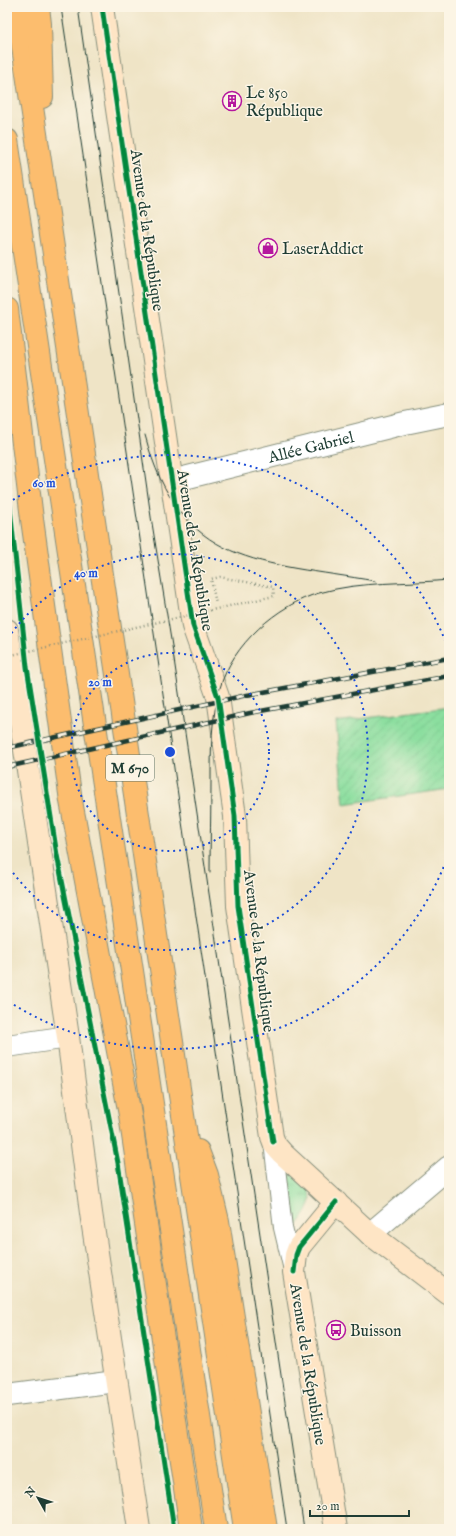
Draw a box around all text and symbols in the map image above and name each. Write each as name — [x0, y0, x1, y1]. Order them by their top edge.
place label: Le 850 République — [246, 84, 323, 122]
building icon: Le 850 République — [221, 90, 243, 112]
street label: Avenue de la République — [125, 147, 167, 313]
shop icon: LaserAddict — [257, 237, 279, 259]
place label: LaserAddict — [282, 240, 364, 260]
street label: Allée Gabriel — [265, 428, 357, 469]
street label: Avenue de la République — [171, 467, 217, 633]
text: 60 m — [33, 476, 56, 491]
text: 40 m — [74, 566, 99, 581]
text: 20 m — [88, 675, 112, 690]
centre of rings — [163, 745, 177, 759]
road number: M 670 — [106, 755, 154, 781]
street label: Avenue de la République — [238, 868, 278, 1034]
street label: Avenue de la République — [284, 1281, 330, 1447]
bus stop icon: Buisson — [325, 1319, 347, 1341]
place label: Buisson — [350, 1322, 402, 1342]
north arrow — [18, 1478, 58, 1518]
text: N — [22, 1484, 40, 1501]
scale bar — [310, 1492, 409, 1518]
text: 20 m — [316, 1499, 339, 1514]

